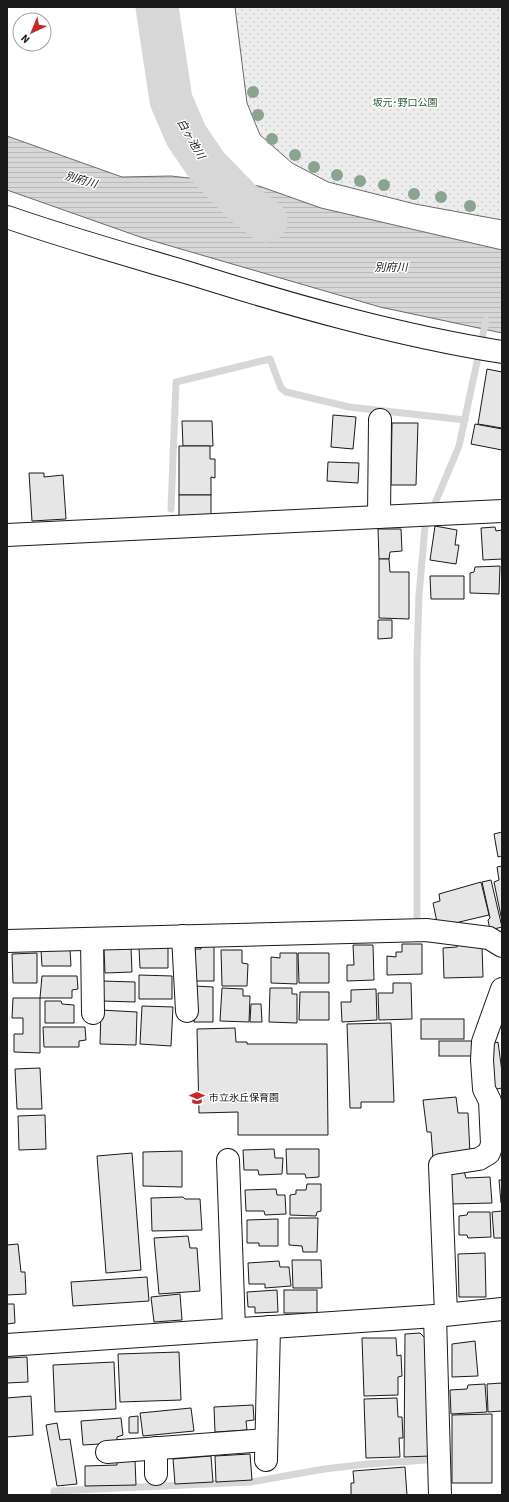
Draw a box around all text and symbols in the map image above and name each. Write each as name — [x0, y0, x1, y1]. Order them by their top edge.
north arrow — [12, 12, 52, 52]
text: N — [18, 31, 33, 47]
park label: 坂元･野口公園 — [373, 96, 438, 110]
water label: 白ヶ池川 — [174, 116, 209, 163]
water label: 別府川 — [63, 168, 100, 192]
water label: 別府川 — [375, 260, 408, 275]
school or university icon: 市立氷丘保育園 — [188, 1089, 206, 1107]
place label: 市立氷丘保育園 — [209, 1091, 279, 1105]

